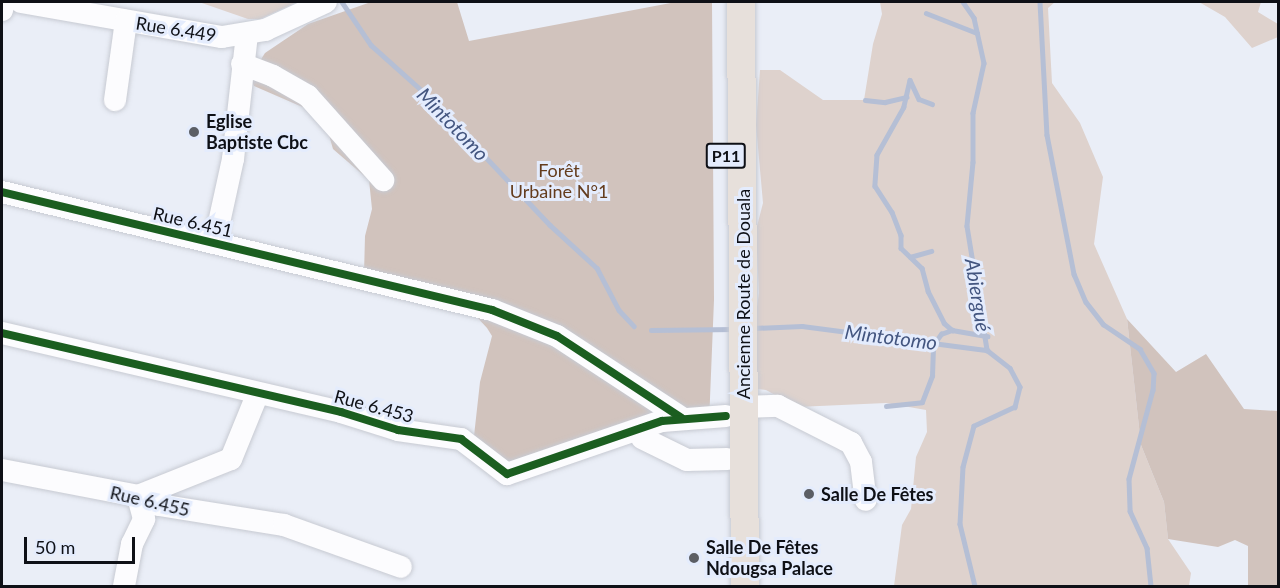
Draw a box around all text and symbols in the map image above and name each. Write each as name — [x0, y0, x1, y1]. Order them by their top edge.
street label: Rue 6.449 — [134, 12, 218, 46]
water label: Mintotomo — [412, 82, 494, 166]
place label: Eglise Baptiste Cbc — [206, 111, 308, 154]
marker: Eglise Baptiste Cbc — [187, 125, 201, 139]
road number: P11 — [705, 143, 747, 169]
park label: Forêt Urbaine N°1 — [510, 160, 608, 202]
street label: Ancienne Route de Douala — [732, 189, 754, 399]
street label: Rue 6.451 — [151, 202, 235, 242]
water label: Abiergué — [960, 257, 996, 333]
water label: Mintotomo — [844, 319, 938, 355]
street label: Rue 6.453 — [332, 385, 416, 427]
street label: Rue 6.455 — [108, 481, 192, 521]
place label: Salle De Fêtes — [821, 483, 933, 505]
marker: Salle De Fêtes — [802, 487, 816, 501]
scale bar — [27, 525, 138, 563]
text: 50 m — [35, 536, 75, 558]
place label: Salle De Fêtes Ndougsa Palace — [706, 537, 833, 580]
marker: Salle De Fêtes Ndougsa Palace — [687, 551, 701, 565]

